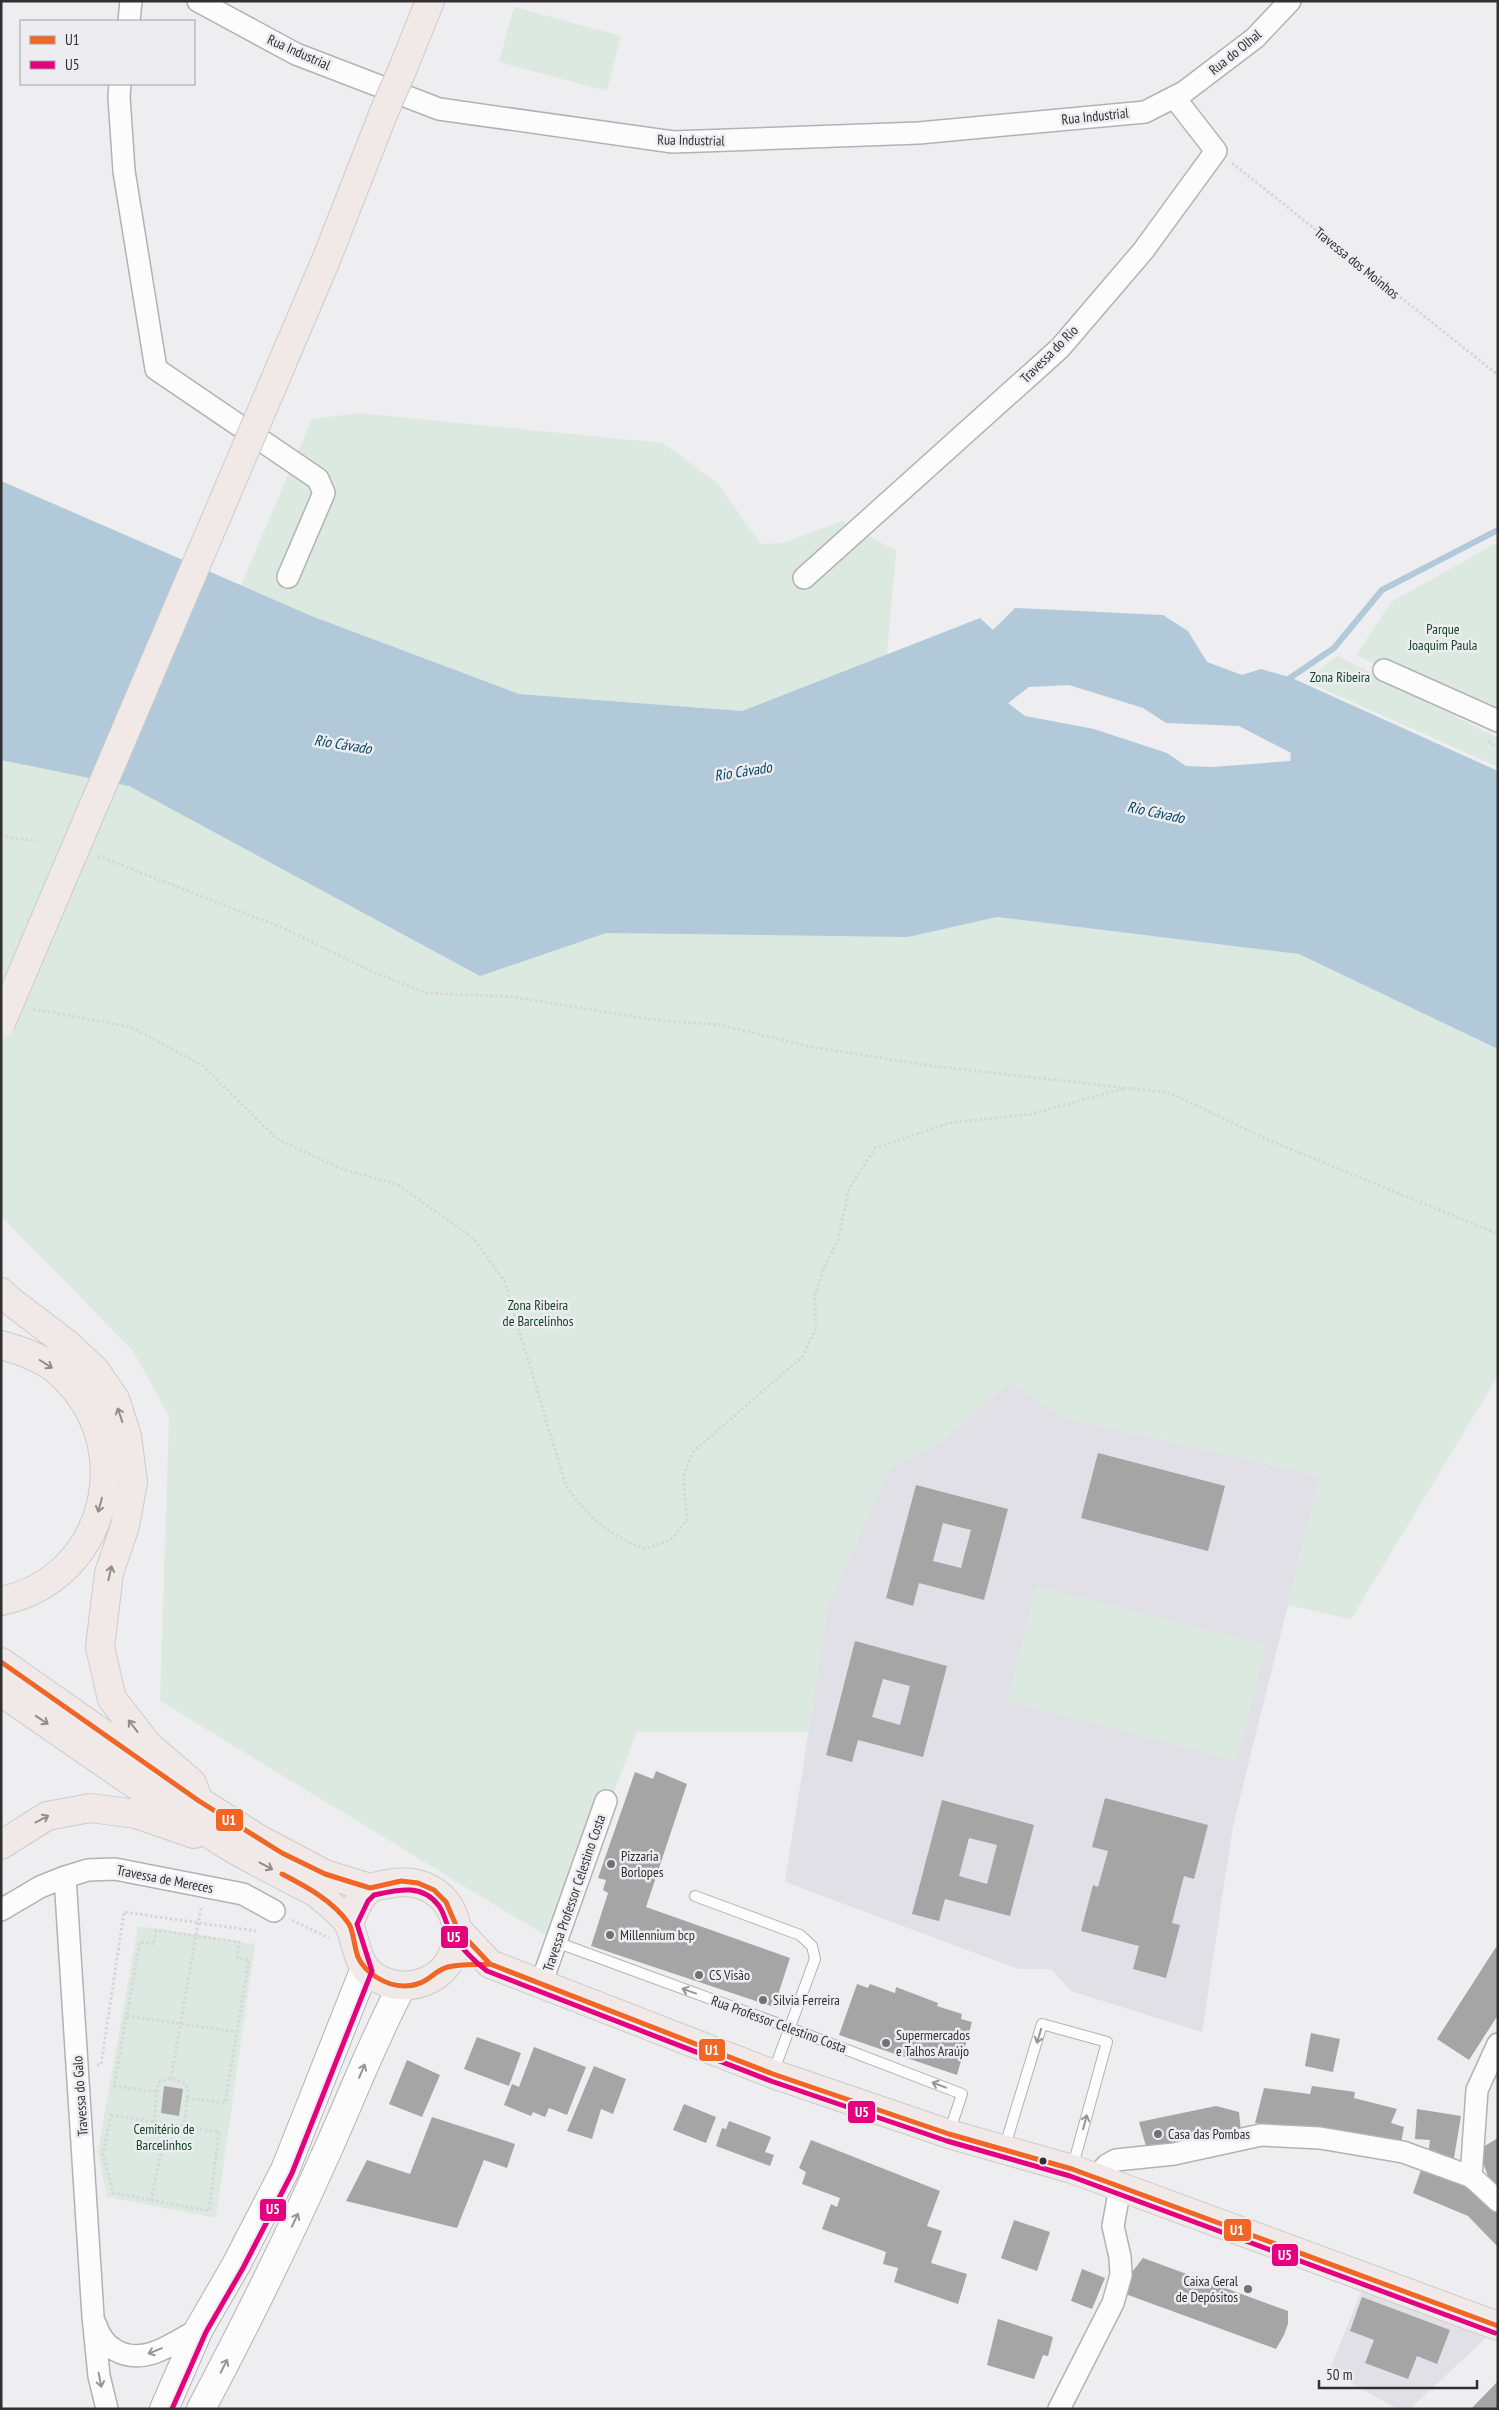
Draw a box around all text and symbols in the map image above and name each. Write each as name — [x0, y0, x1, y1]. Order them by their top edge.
legend — [20, 20, 195, 85]
street label: Rua do Olhal — [1205, 25, 1265, 79]
text: U1 — [65, 30, 80, 49]
street label: Rua Industrial — [265, 30, 334, 74]
text: U5 — [65, 55, 80, 74]
street label: Rua Industrial — [1061, 103, 1130, 128]
street label: Rua Industrial — [657, 130, 726, 150]
street label: Travessa dos Moinhos — [1311, 223, 1404, 303]
street label: Travessa do Rio — [1016, 321, 1082, 387]
park label: Parque Joaquim Paula — [1408, 620, 1477, 654]
park label: Zona Ribeira — [1310, 668, 1370, 686]
water label: Rio Cávado — [313, 730, 375, 758]
water label: Rio Cávado — [713, 757, 775, 785]
water label: Rio Cávado — [1126, 797, 1188, 828]
park label: Zona Ribeira de Barcelinhos — [503, 1296, 574, 1330]
one-way arrow — [38, 1360, 52, 1370]
one-way arrow — [115, 1408, 124, 1423]
one-way arrow — [95, 1497, 105, 1513]
one-way arrow — [106, 1565, 115, 1581]
one-way arrow — [34, 1715, 48, 1725]
one-way arrow — [127, 1720, 138, 1733]
line badge: U1 — [215, 1808, 244, 1832]
text: U1 — [222, 1811, 236, 1829]
street label: Travessa Professor Celestino Costa — [539, 1812, 609, 1974]
one-way arrow — [35, 1814, 50, 1824]
place label: Pizzaria Borlopes — [621, 1847, 664, 1881]
marker: Pizzaria Borlopes — [605, 1858, 617, 1870]
street label: Travessa de Mereces — [115, 1861, 215, 1897]
one-way arrow — [258, 1861, 273, 1871]
line badge: U5 — [440, 1925, 469, 1949]
place label: Millennium bcp — [620, 1926, 695, 1944]
text: U5 — [447, 1928, 461, 1946]
marker: Millennium bcp — [604, 1929, 616, 1941]
place label: CS Visão — [709, 1966, 750, 1984]
marker: CS Visão — [693, 1969, 705, 1981]
one-way arrow — [682, 1986, 697, 1995]
street label: Rua Professor Celestino Costa — [709, 1991, 849, 2057]
place label: Silvia Ferreira — [773, 1991, 840, 2009]
marker: Silvia Ferreira — [757, 1994, 769, 2006]
place label: Supermercados e Talhos Araújo — [896, 2026, 970, 2060]
one-way arrow — [1033, 2028, 1043, 2044]
marker: Supermercados e Talhos Araújo — [880, 2037, 892, 2049]
line badge: U1 — [698, 2038, 726, 2062]
text: U1 — [705, 2041, 719, 2059]
street label: Travessa do Galo — [68, 2055, 92, 2137]
one-way arrow — [357, 2064, 367, 2079]
one-way arrow — [932, 2080, 947, 2089]
line badge: U5 — [847, 2100, 876, 2124]
text: U5 — [855, 2103, 869, 2121]
one-way arrow — [1080, 2115, 1090, 2131]
park label: Cemitério de Barcelinhos — [133, 2120, 195, 2154]
place label: Casa das Pombas — [1168, 2125, 1250, 2143]
marker: Casa das Pombas — [1152, 2128, 1164, 2140]
unlabelled marker — [1038, 2156, 1048, 2166]
line badge: U5 — [259, 2198, 287, 2222]
text: U5 — [266, 2200, 280, 2218]
one-way arrow — [291, 2213, 301, 2228]
line badge: U1 — [1223, 2218, 1252, 2242]
text: U1 — [1230, 2221, 1244, 2239]
line badge: U5 — [1271, 2243, 1299, 2267]
text: U5 — [1278, 2246, 1292, 2264]
place label: Caixa Geral de Depósitos — [1176, 2272, 1239, 2306]
marker: Caixa Geral de Depósitos — [1242, 2283, 1254, 2295]
one-way arrow — [148, 2347, 163, 2357]
one-way arrow — [219, 2358, 229, 2373]
scale bar — [1319, 2358, 1476, 2390]
text: 50 m — [1326, 2365, 1352, 2384]
one-way arrow — [96, 2371, 106, 2387]

